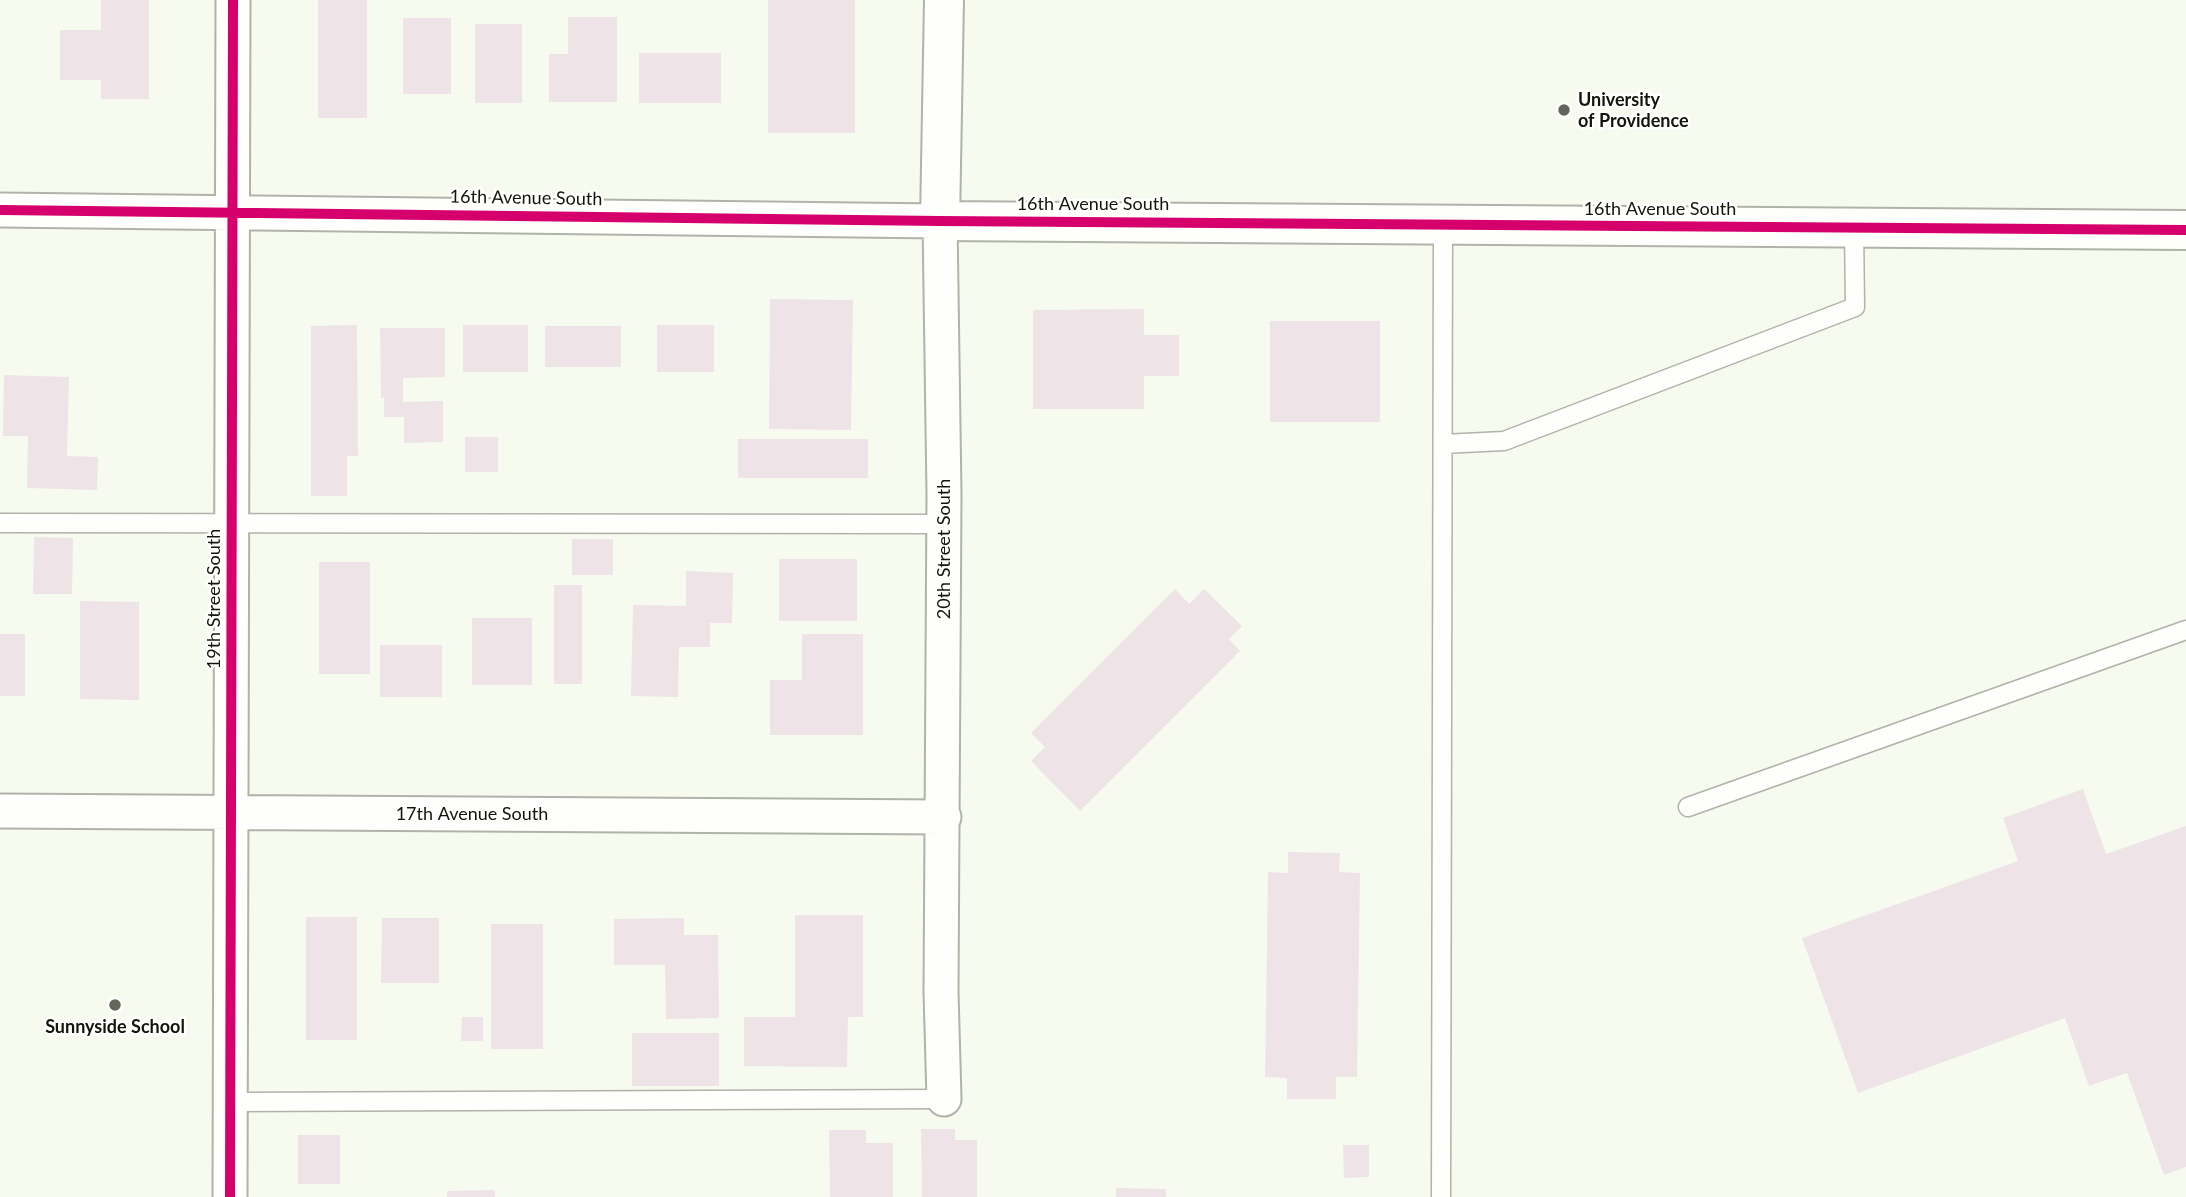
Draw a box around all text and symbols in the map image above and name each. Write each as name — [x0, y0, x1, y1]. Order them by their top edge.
place label: University of Providence — [1578, 89, 1689, 132]
marker: University of Providence — [1556, 102, 1572, 118]
street label: 16th Avenue South — [450, 186, 602, 210]
street label: 16th Avenue South — [1017, 193, 1169, 215]
street label: 16th Avenue South — [1584, 198, 1736, 220]
street label: 20th Street South — [933, 479, 955, 619]
street label: 19th Street South — [203, 529, 225, 669]
street label: 17th Avenue South — [396, 803, 548, 825]
marker: Sunnyside School — [107, 997, 123, 1013]
place label: Sunnyside School — [45, 1016, 185, 1038]

